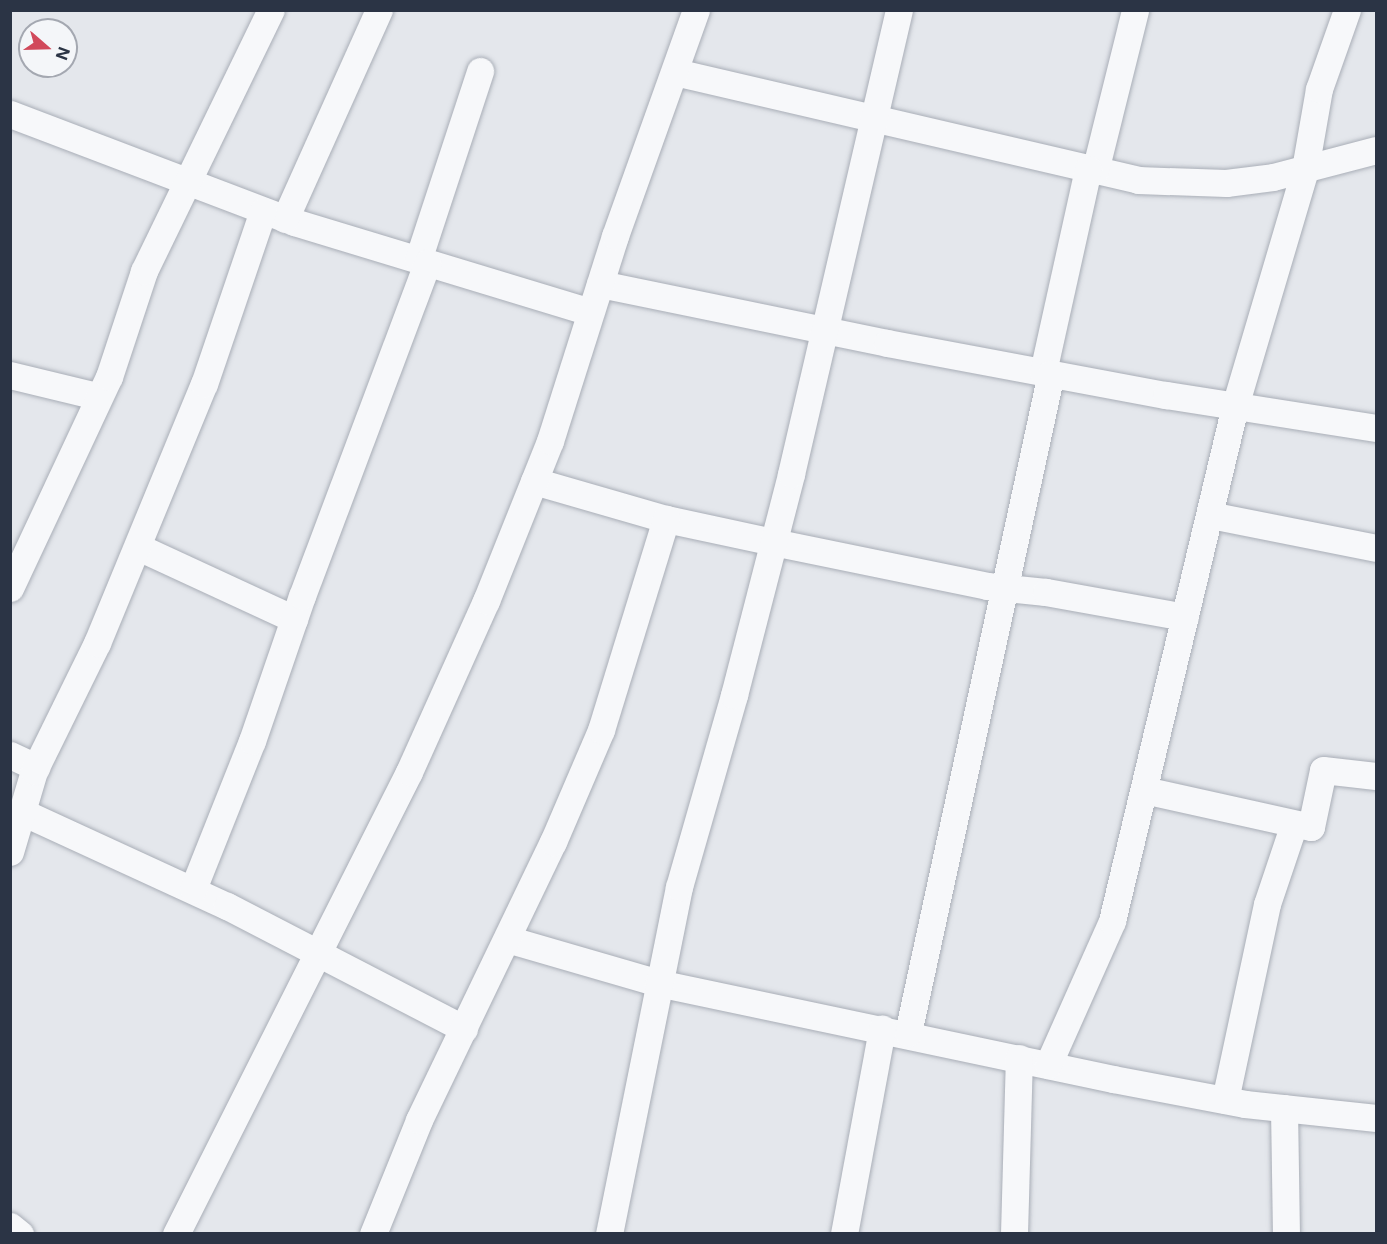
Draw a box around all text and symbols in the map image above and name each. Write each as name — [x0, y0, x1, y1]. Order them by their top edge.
north arrow — [18, 18, 78, 78]
text: N — [52, 44, 75, 63]

